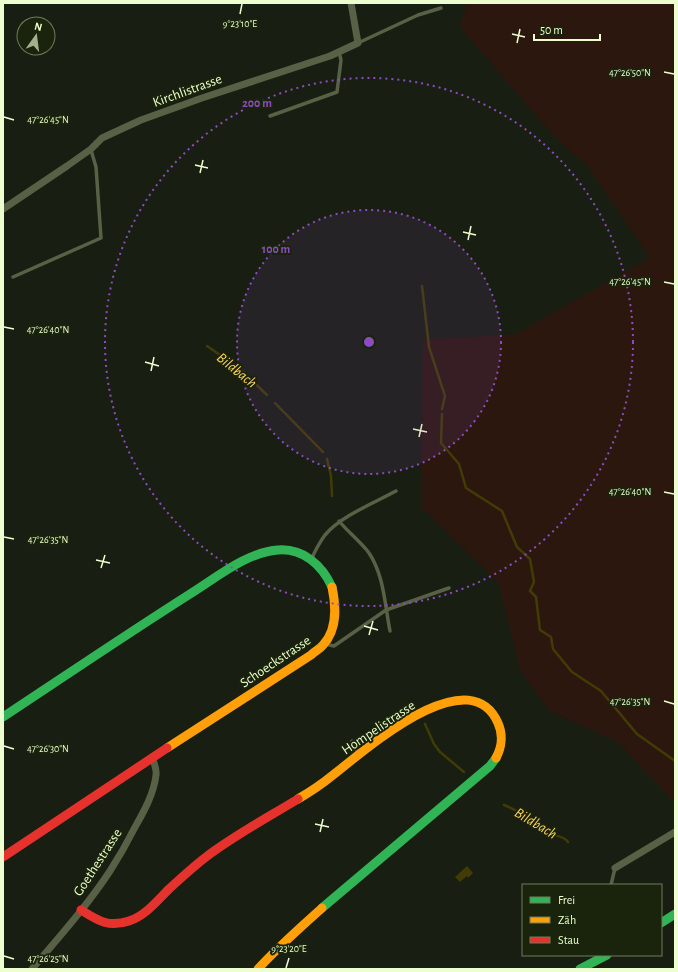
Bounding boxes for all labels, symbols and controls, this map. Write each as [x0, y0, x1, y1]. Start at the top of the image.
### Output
north arrow [16, 16, 56, 56]
scale bar [534, 16, 600, 42]
text: 9°23'10"E [223, 19, 257, 29]
text: N [33, 21, 43, 33]
text: 50 m [540, 24, 563, 36]
text: 47°26'50"N [609, 68, 651, 78]
street label: Kirchlistrasse [151, 72, 224, 110]
text: 200 m [242, 97, 272, 109]
text: 47°26'45"N [27, 115, 69, 125]
text: 100 m [262, 243, 290, 255]
text: 47°26'45"N [609, 277, 651, 287]
text: 47°26'40"N [27, 325, 69, 335]
centre of rings [362, 335, 376, 349]
water label: Bildbach [214, 350, 259, 391]
text: 47°26'40"N [609, 487, 651, 497]
text: 47°26'35"N [28, 535, 68, 545]
street label: Schoeckstrasse [238, 633, 313, 690]
text: 47°26'35"N [610, 697, 650, 707]
street label: Hompelistrasse [339, 698, 418, 757]
text: 47°26'30"N [27, 744, 69, 754]
water label: Bildbach [512, 805, 560, 842]
street label: Goethestrasse [71, 826, 125, 899]
legend [522, 884, 662, 956]
text: Frei [558, 894, 575, 906]
text: Zäh [558, 914, 576, 926]
text: Stau [558, 934, 579, 946]
text: 9°23'20"E [271, 944, 307, 954]
text: 47°26'25"N [27, 954, 69, 964]

